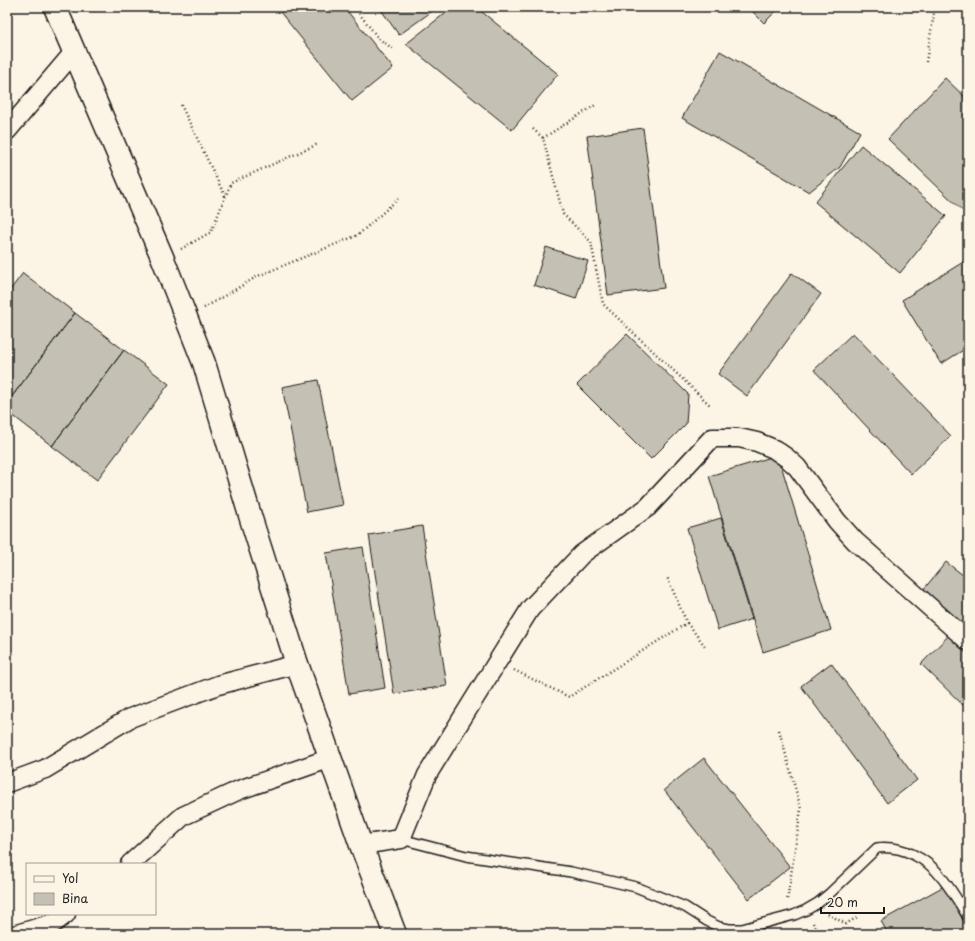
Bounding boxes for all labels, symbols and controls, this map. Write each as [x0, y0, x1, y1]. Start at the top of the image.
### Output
legend [26, 863, 156, 915]
text: Yol [62, 869, 78, 887]
text: Bina [62, 889, 88, 907]
scale bar [821, 889, 884, 915]
text: 20 m [827, 893, 858, 911]

